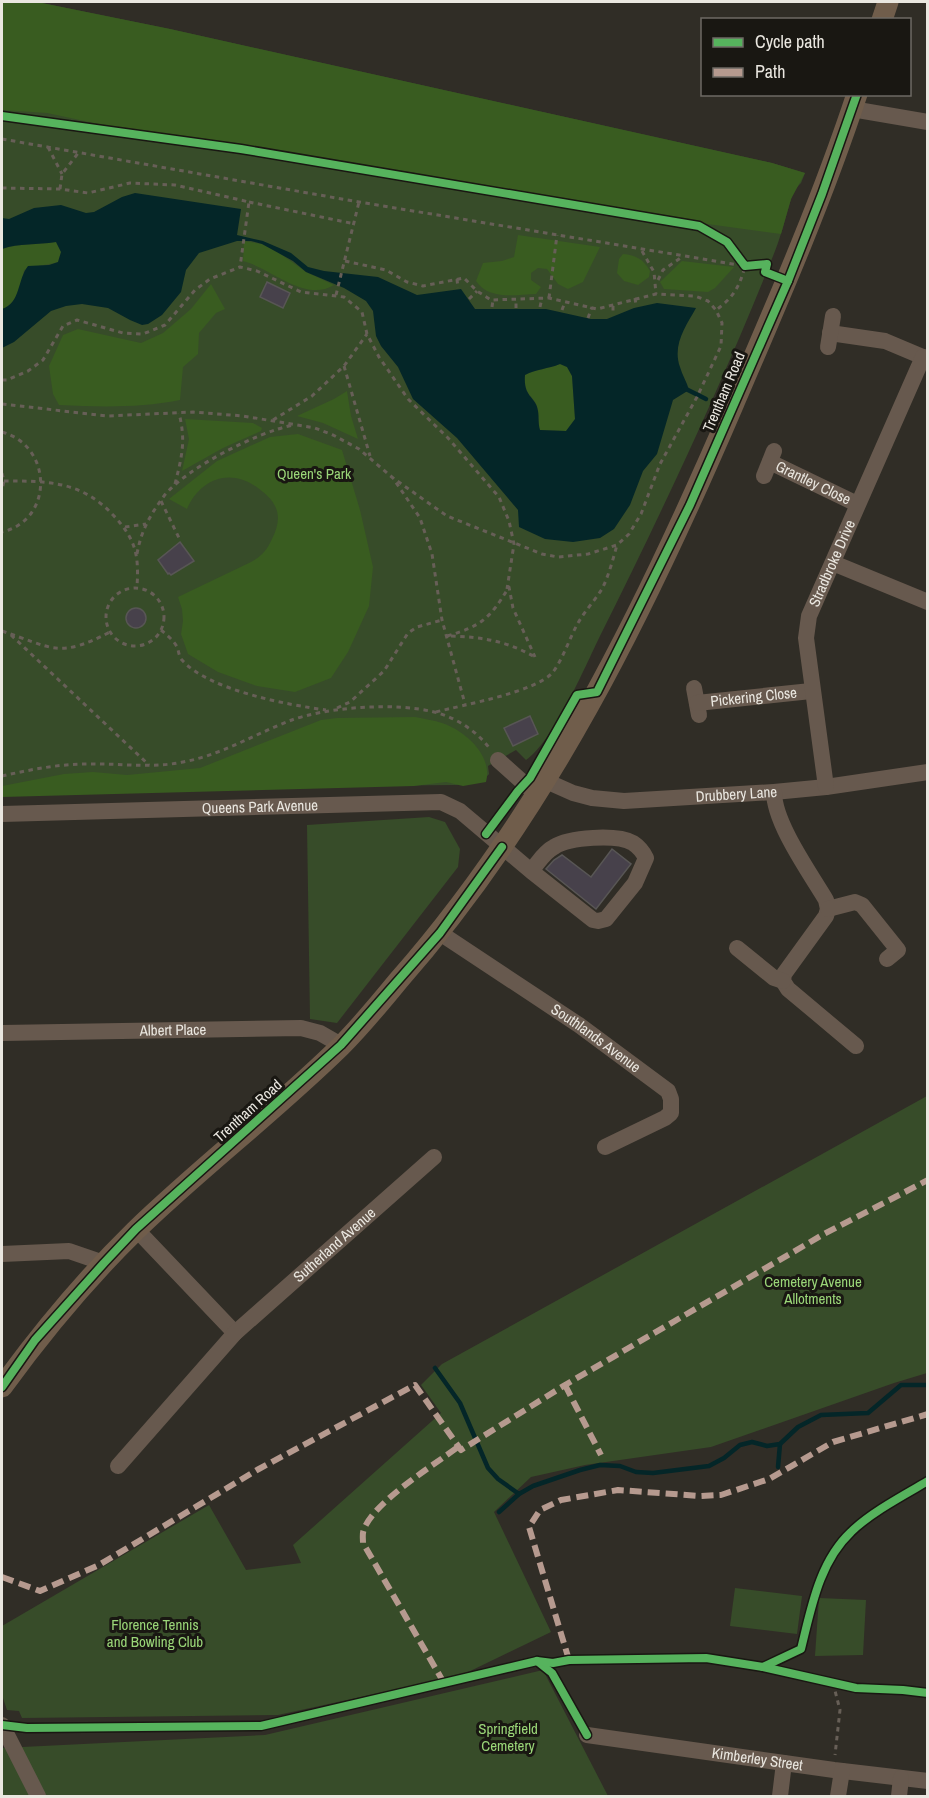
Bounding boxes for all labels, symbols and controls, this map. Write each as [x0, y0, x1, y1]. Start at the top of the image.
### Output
legend [701, 18, 911, 96]
text: Cycle path [755, 29, 825, 54]
text: Path [755, 59, 785, 84]
street label: Trentham Road [697, 349, 750, 435]
street label: Grantley Close [772, 455, 855, 510]
park label: Queen's Park [277, 463, 352, 484]
street label: Stradbroke Drive [803, 516, 860, 610]
street label: Pickering Close [709, 682, 798, 712]
street label: Drubbery Lane [695, 781, 778, 807]
street label: Queens Park Avenue [202, 794, 318, 819]
street label: Southlands Avenue [547, 998, 645, 1077]
street label: Albert Place [139, 1019, 206, 1041]
street label: Trentham Road [209, 1074, 286, 1147]
street label: Sutherland Avenue [288, 1202, 380, 1287]
park label: Cemetery Avenue Allotments [764, 1271, 862, 1309]
park label: Florence Tennis and Bowling Club [107, 1614, 203, 1652]
park label: Springfield Cemetery [478, 1718, 538, 1756]
street label: Kimberley Street [710, 1742, 805, 1776]

